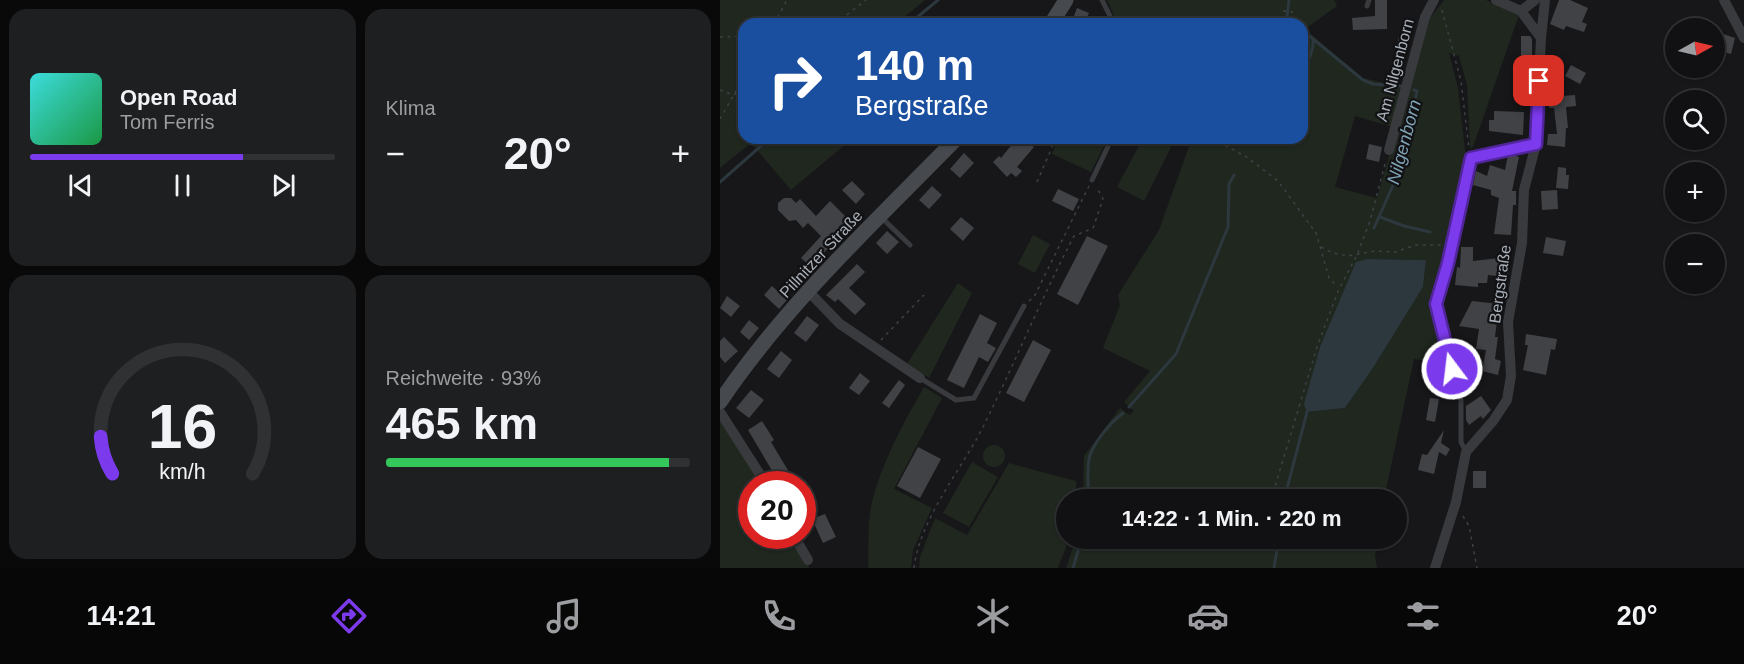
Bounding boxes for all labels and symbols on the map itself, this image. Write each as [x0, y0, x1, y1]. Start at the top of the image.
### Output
street label: Am Nilgenborn [1373, 17, 1417, 123]
north arrow [1665, 18, 1725, 78]
pin [1513, 55, 1564, 106]
water label: Nilgenborn [1383, 97, 1425, 187]
street label: Pillnitzer Straße [776, 207, 866, 301]
street label: Bergstraße [1486, 244, 1514, 324]
position arrow [1420, 337, 1484, 401]
speed limit sign: 20 [738, 471, 816, 549]

